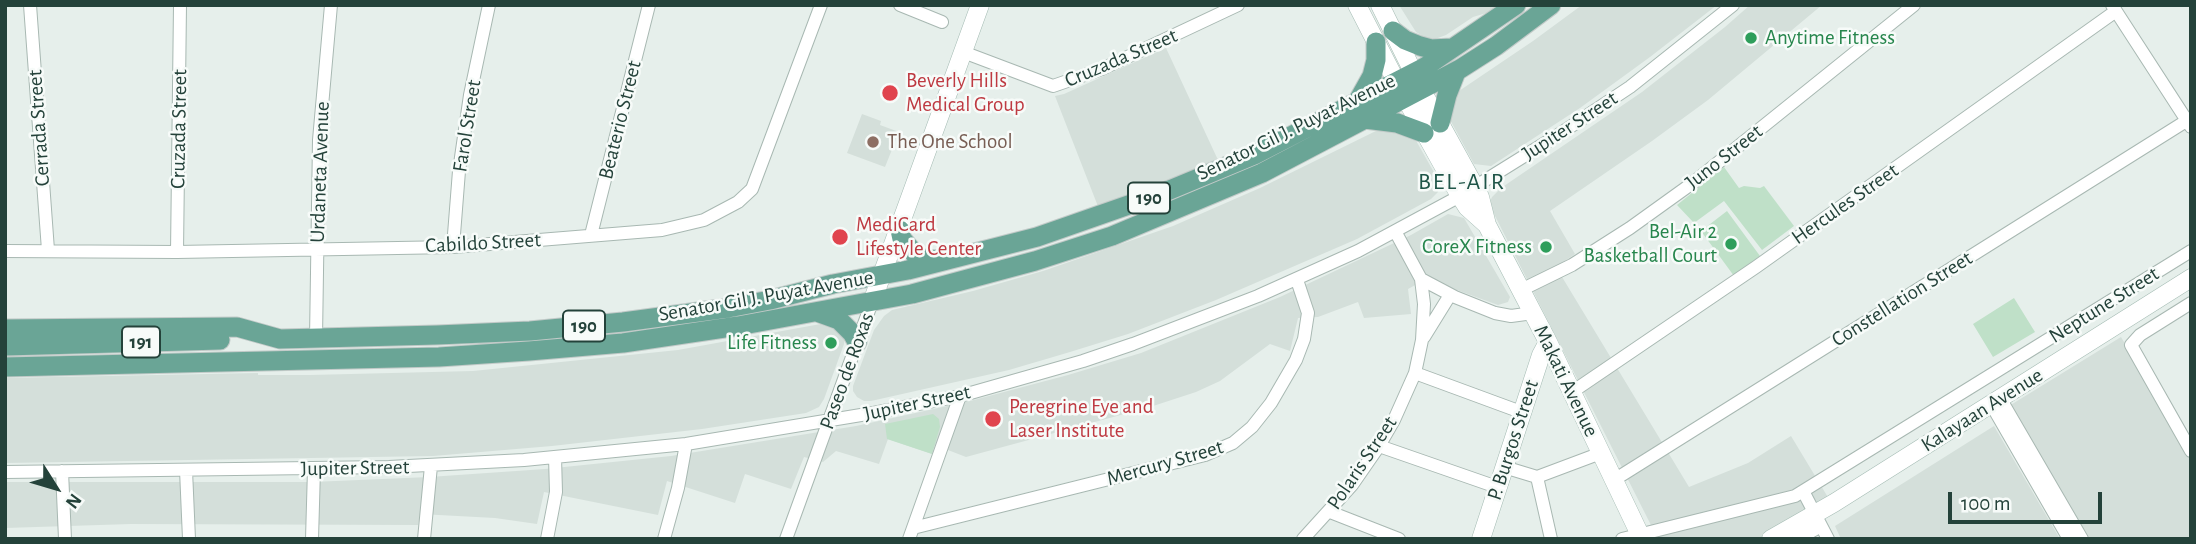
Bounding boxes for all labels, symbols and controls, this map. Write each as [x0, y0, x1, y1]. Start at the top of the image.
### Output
street label: Cruzada Street [1061, 23, 1181, 93]
place label: Anytime Fitness [1765, 25, 1895, 51]
marker: Anytime Fitness [1743, 30, 1759, 46]
street label: Beaterio Street [593, 58, 647, 182]
place label: Beverly Hills Medical Group [906, 68, 1025, 118]
street label: Senator Gil J. Puyat Avenue [1193, 68, 1399, 186]
street label: Cerrada Street [22, 69, 56, 187]
street label: Cruzada Street [165, 69, 193, 189]
street label: Farol Street [447, 78, 487, 174]
marker: Beverly Hills Medical Group [880, 83, 900, 103]
street label: Jupiter Street [1518, 86, 1622, 166]
street label: Urdaneta Avenue [305, 101, 335, 243]
street label: Juno Street [1680, 119, 1768, 195]
place label: The One School [887, 129, 1013, 155]
marker: The One School [865, 134, 881, 150]
street label: Hercules Street [1787, 158, 1903, 250]
district label: BEL-AIR [1419, 168, 1505, 196]
road number: 190 [1128, 182, 1170, 214]
place label: MediCard Lifestyle Center [856, 212, 981, 262]
place label: Bel-Air 2 Basketball Court [1584, 219, 1717, 269]
street label: Cabildo Street [425, 227, 541, 259]
marker: MediCard Lifestyle Center [830, 227, 850, 247]
place label: CoreX Fitness [1422, 234, 1532, 260]
marker: Bel-Air 2 Basketball Court [1723, 236, 1739, 252]
marker: CoreX Fitness [1538, 239, 1554, 255]
street label: Constellation Street [1827, 246, 1977, 352]
street label: Neptune Street [2044, 261, 2164, 349]
street label: Senator Gil J. Puyat Avenue [657, 265, 875, 327]
street label: Paseo de Roxas [814, 309, 880, 433]
road number: 190 [563, 310, 605, 342]
street label: Makati Avenue [1528, 321, 1604, 441]
road number: 191 [122, 326, 160, 358]
place label: Life Fitness [727, 330, 817, 356]
marker: Life Fitness [823, 335, 839, 351]
street label: Kalayaan Avenue [1916, 363, 2048, 457]
street label: P. Burgos Street [1482, 377, 1544, 503]
street label: Jupiter Street [861, 379, 973, 427]
place label: Peregrine Eye and Laser Institute [1009, 394, 1154, 444]
marker: Peregrine Eye and Laser Institute [983, 409, 1003, 429]
street label: Polaris Street [1321, 411, 1403, 515]
street label: Mercury Street [1104, 434, 1226, 492]
north arrow [21, 453, 91, 523]
street label: Jupiter Street [301, 454, 409, 482]
scale bar [1951, 477, 2105, 522]
text: N [62, 490, 85, 512]
text: 100 m [1961, 493, 2011, 514]

